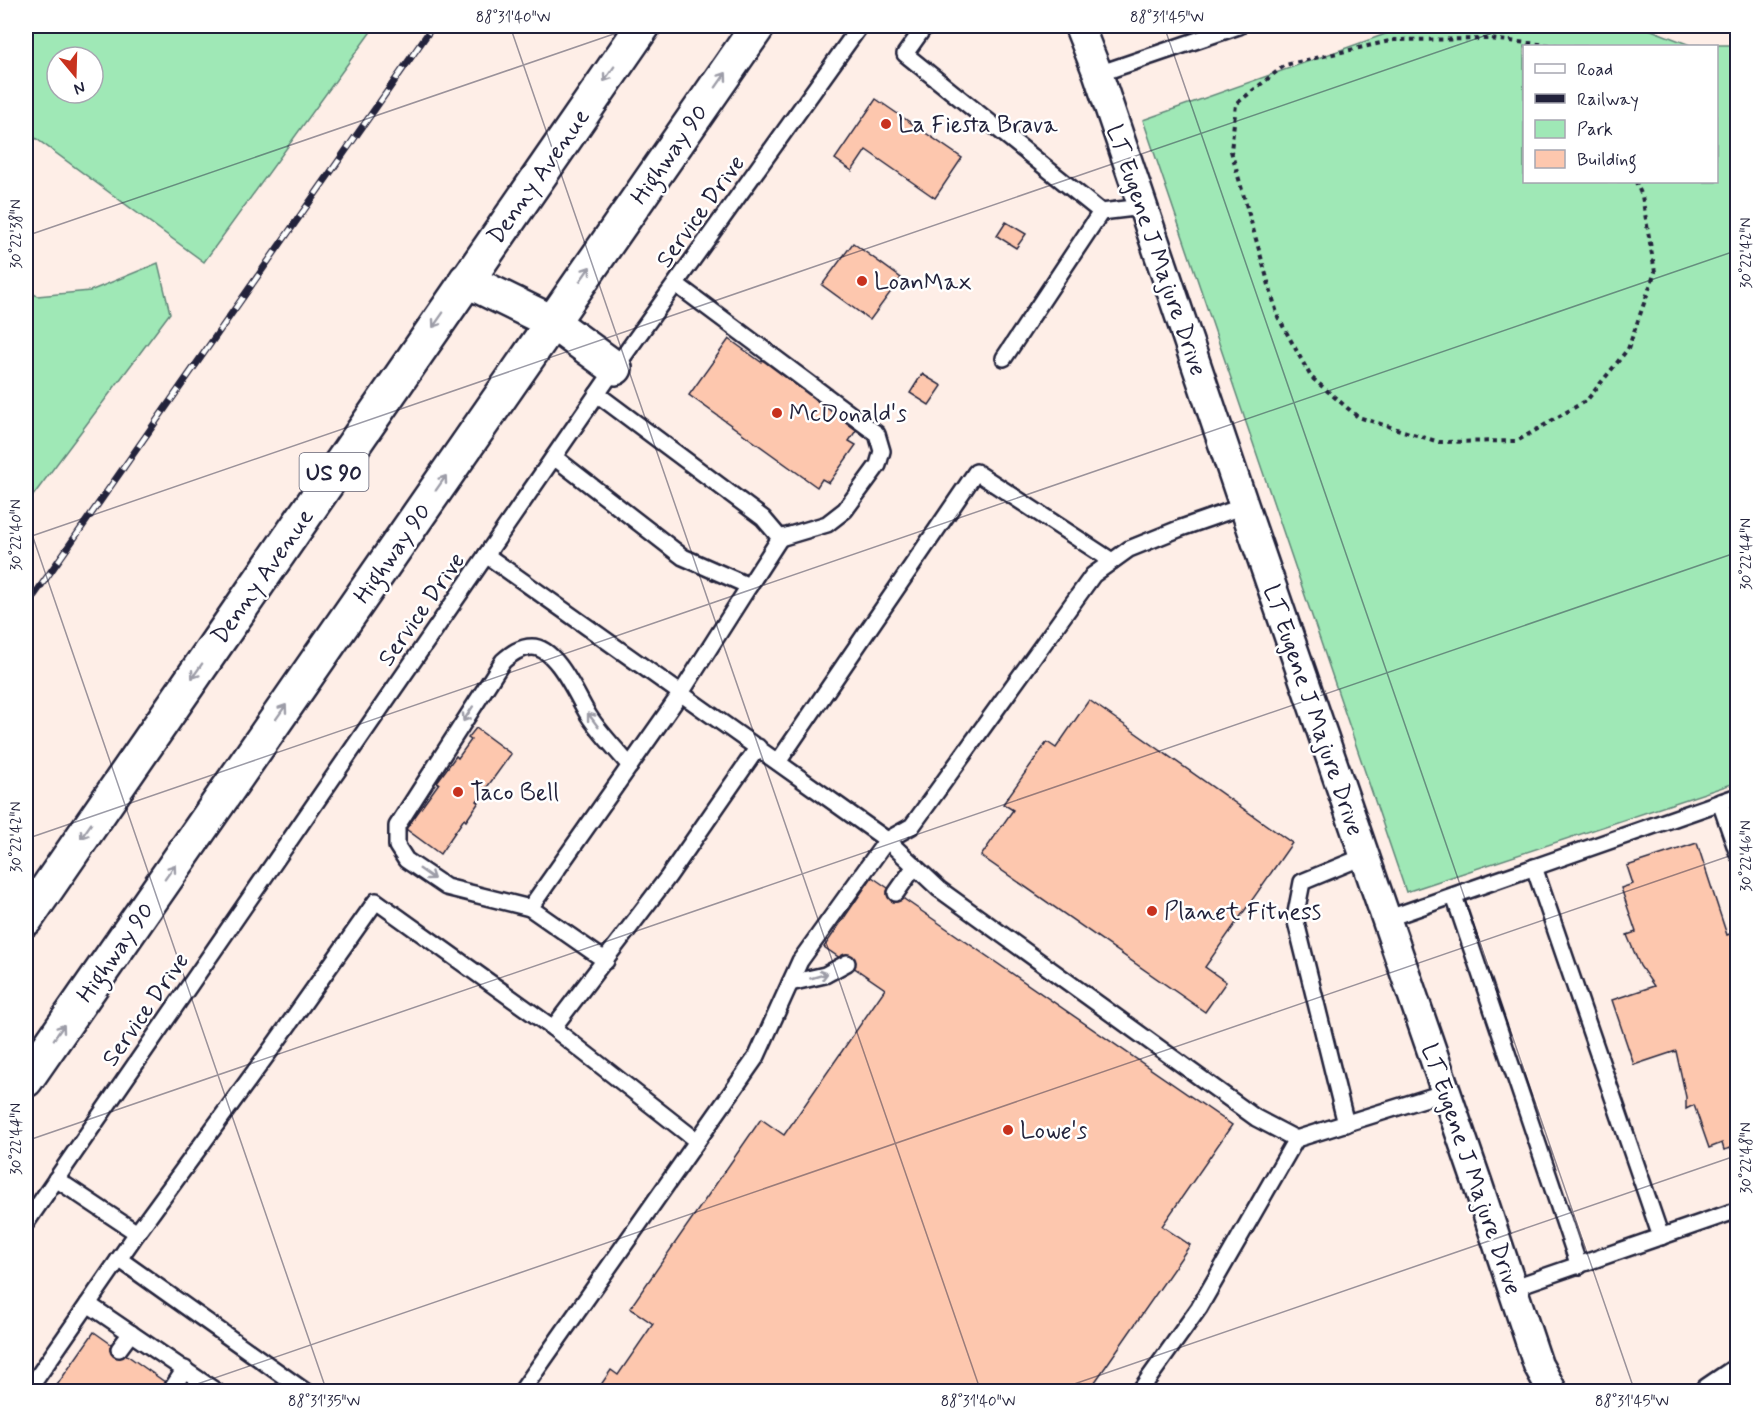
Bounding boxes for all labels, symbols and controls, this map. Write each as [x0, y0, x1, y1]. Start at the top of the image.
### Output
text: 88°31'40"W [476, 8, 550, 28]
text: 88°31'45"W [1130, 8, 1204, 28]
north arrow [45, 45, 105, 105]
legend [1523, 45, 1718, 183]
text: Road [1577, 58, 1613, 82]
one-way arrow [603, 65, 615, 81]
one-way arrow [715, 72, 727, 88]
text: N [71, 76, 88, 99]
text: Railway [1577, 88, 1639, 112]
street label: Highway 90 [624, 99, 719, 213]
street label: Denny Avenue [481, 103, 598, 251]
place label: La Fiesta Brava [898, 110, 1058, 141]
marker: La Fiesta Brava [879, 117, 893, 131]
text: Park [1577, 118, 1613, 142]
street label: LT Eugene J Majure Drive [1098, 121, 1213, 380]
text: Building [1577, 148, 1637, 174]
street label: Service Drive [650, 149, 753, 275]
text: 30°22'38"N [7, 199, 27, 269]
text: 30°22'42"N [1737, 218, 1757, 288]
one-way arrow [579, 267, 591, 283]
place label: LoanMax [874, 267, 972, 298]
marker: LoanMax [855, 274, 869, 288]
one-way arrow [432, 311, 444, 328]
place label: McDonald's [789, 399, 907, 430]
marker: McDonald's [770, 406, 784, 420]
road number: US 90 [300, 453, 368, 491]
one-way arrow [435, 475, 447, 491]
street label: Highway 90 [347, 498, 442, 612]
text: 30°22'40"N [7, 499, 27, 571]
street label: Denny Avenue [205, 503, 322, 651]
text: 30°22'44"N [1737, 518, 1757, 590]
street label: Service Drive [372, 547, 473, 673]
street label: LT Eugene J Majure Drive [1255, 581, 1370, 840]
one-way arrow [191, 662, 203, 678]
one-way arrow [275, 704, 287, 720]
one-way arrow [462, 706, 475, 723]
one-way arrow [587, 713, 599, 729]
place label: Taco Bell [470, 778, 559, 809]
marker: Taco Bell [451, 785, 465, 799]
text: 30°22'42"N [7, 802, 27, 872]
text: 30°22'46"N [1737, 820, 1757, 892]
one-way arrow [80, 823, 92, 839]
one-way arrow [164, 864, 176, 880]
one-way arrow [418, 869, 435, 881]
street label: Highway 90 [70, 897, 165, 1011]
place label: Planet Fitness [1164, 897, 1321, 928]
marker: Planet Fitness [1145, 904, 1159, 918]
street label: Service Drive [96, 947, 197, 1073]
one-way arrow [809, 969, 828, 981]
one-way arrow [53, 1024, 65, 1041]
street label: LT Eugene J Majure Drive [1413, 1040, 1528, 1299]
text: 30°22'44"N [7, 1103, 27, 1175]
place label: Lowe's [1020, 1116, 1088, 1147]
text: 30°22'48"N [1737, 1122, 1757, 1194]
marker: Lowe's [1001, 1123, 1015, 1137]
text: 88°31'35"W [288, 1392, 360, 1412]
text: 88°31'40"W [941, 1392, 1015, 1412]
text: 88°31'45"W [1595, 1392, 1669, 1412]

